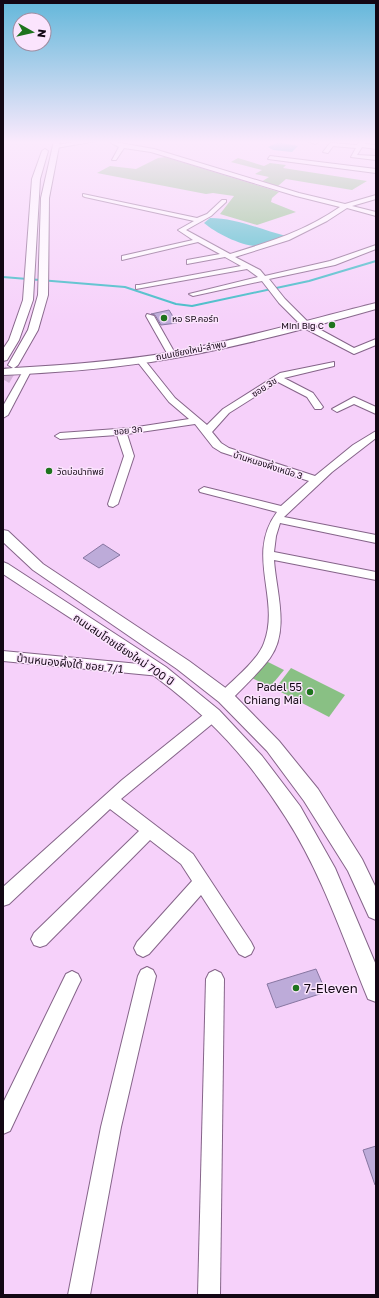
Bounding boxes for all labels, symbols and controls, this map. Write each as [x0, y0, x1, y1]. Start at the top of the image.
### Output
north arrow [12, 12, 52, 52]
text: N [35, 28, 49, 39]
marker: หอ SP.คอร์ท [159, 313, 169, 323]
place label: หอ SP.คอร์ท [172, 313, 218, 324]
place label: Mini Big C [281, 320, 324, 331]
marker: Mini Big C [327, 320, 337, 330]
street label: ถนนเชียงใหม่-ลำพูน [155, 338, 227, 363]
street label: ซอย 3ข [249, 375, 279, 399]
street label: ซอย 3ก [113, 423, 143, 437]
street label: บ้านหนองผึ้งเหนือ 3 [232, 448, 304, 481]
marker: วัดบ่อนำทิพย์ [44, 466, 54, 476]
place label: วัดบ่อนำทิพย์ [57, 466, 104, 477]
street label: ถนนสมโภชเชียงใหม่ 700 ปี [71, 610, 177, 688]
street label: บ้านหนองผึ้งใต้ ซอย 7/1 [16, 650, 124, 675]
place label: Padel 55 Chiang Mai [244, 680, 302, 706]
marker: Padel 55 Chiang Mai [305, 687, 315, 697]
place label: 7-Eleven [304, 980, 358, 996]
marker: 7-Eleven [291, 983, 301, 993]

